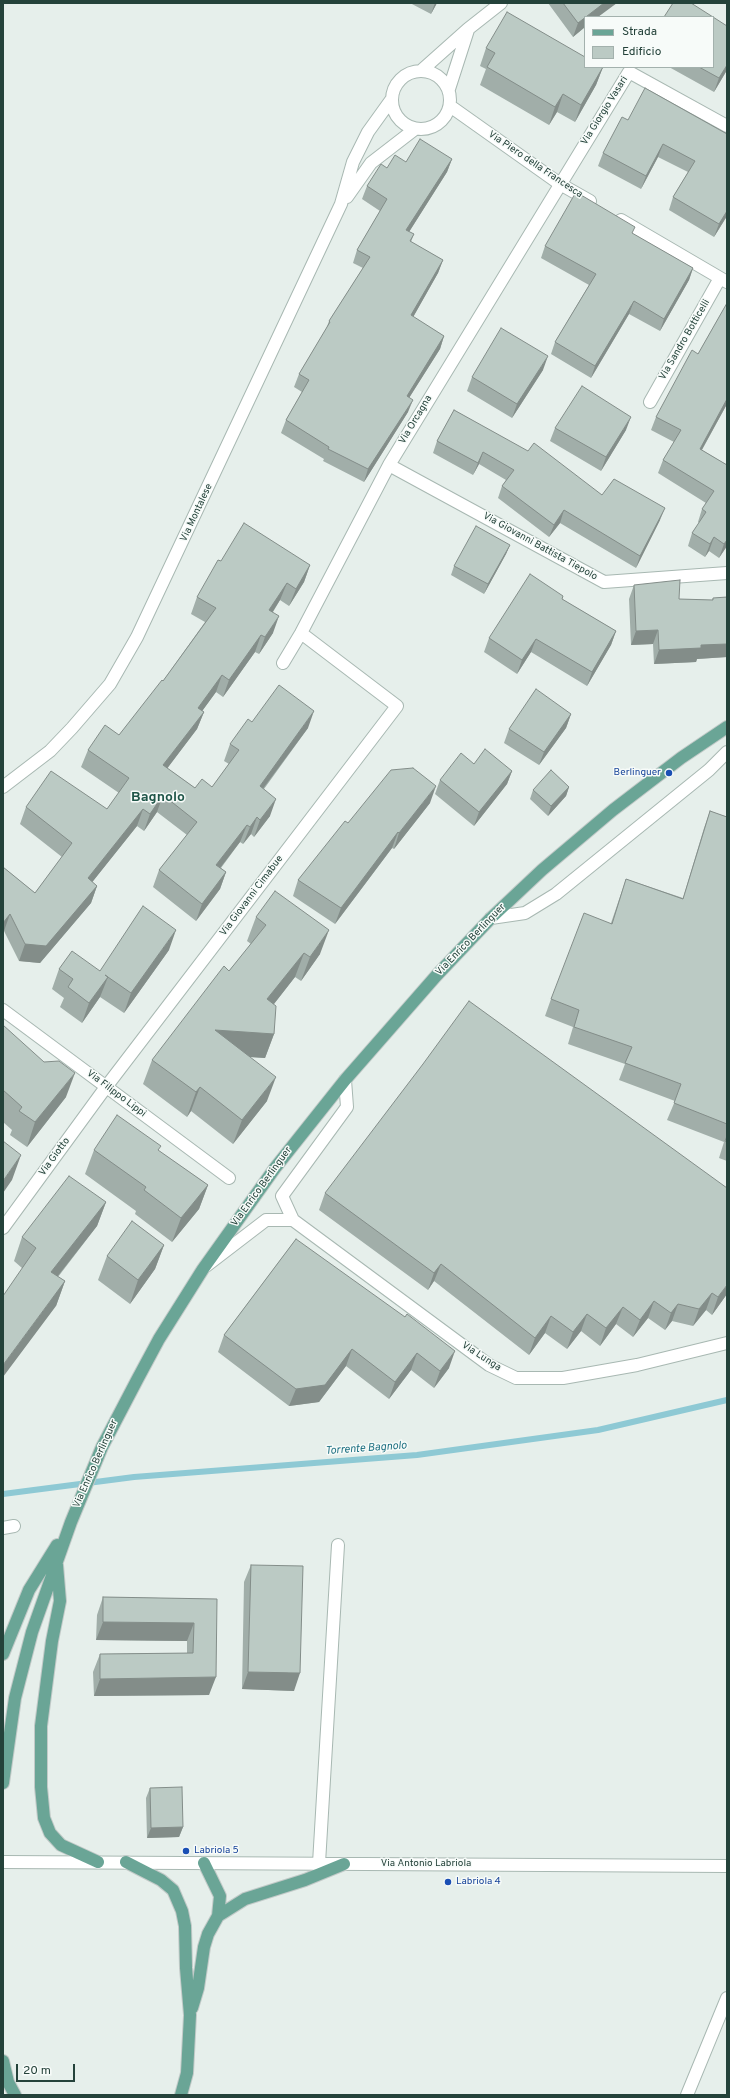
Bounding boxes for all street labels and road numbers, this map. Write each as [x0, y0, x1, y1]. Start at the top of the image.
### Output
street label: Via Giorgio Vasari [579, 74, 631, 148]
street label: Via Piero della Francesca [486, 129, 584, 201]
street label: Via Sandro Botticelli [657, 298, 713, 382]
street label: Via Orcagna [397, 394, 435, 446]
street label: Via Montalese [178, 482, 216, 544]
street label: Via Giovanni Battista Tiepolo [481, 510, 599, 584]
street label: Via Giovanni Cimabue [218, 853, 286, 939]
street label: Via Enrico Berlinguer [434, 902, 508, 978]
street label: Via Filippo Lippi [84, 1068, 148, 1120]
street label: Via Giotto [37, 1135, 73, 1179]
street label: Via Enrico Berlinguer [229, 1145, 295, 1229]
street label: Via Lunga [459, 1340, 503, 1374]
street label: Via Enrico Berlinguer [71, 1418, 121, 1510]
street label: Via Antonio Labriola [381, 1858, 471, 1870]

